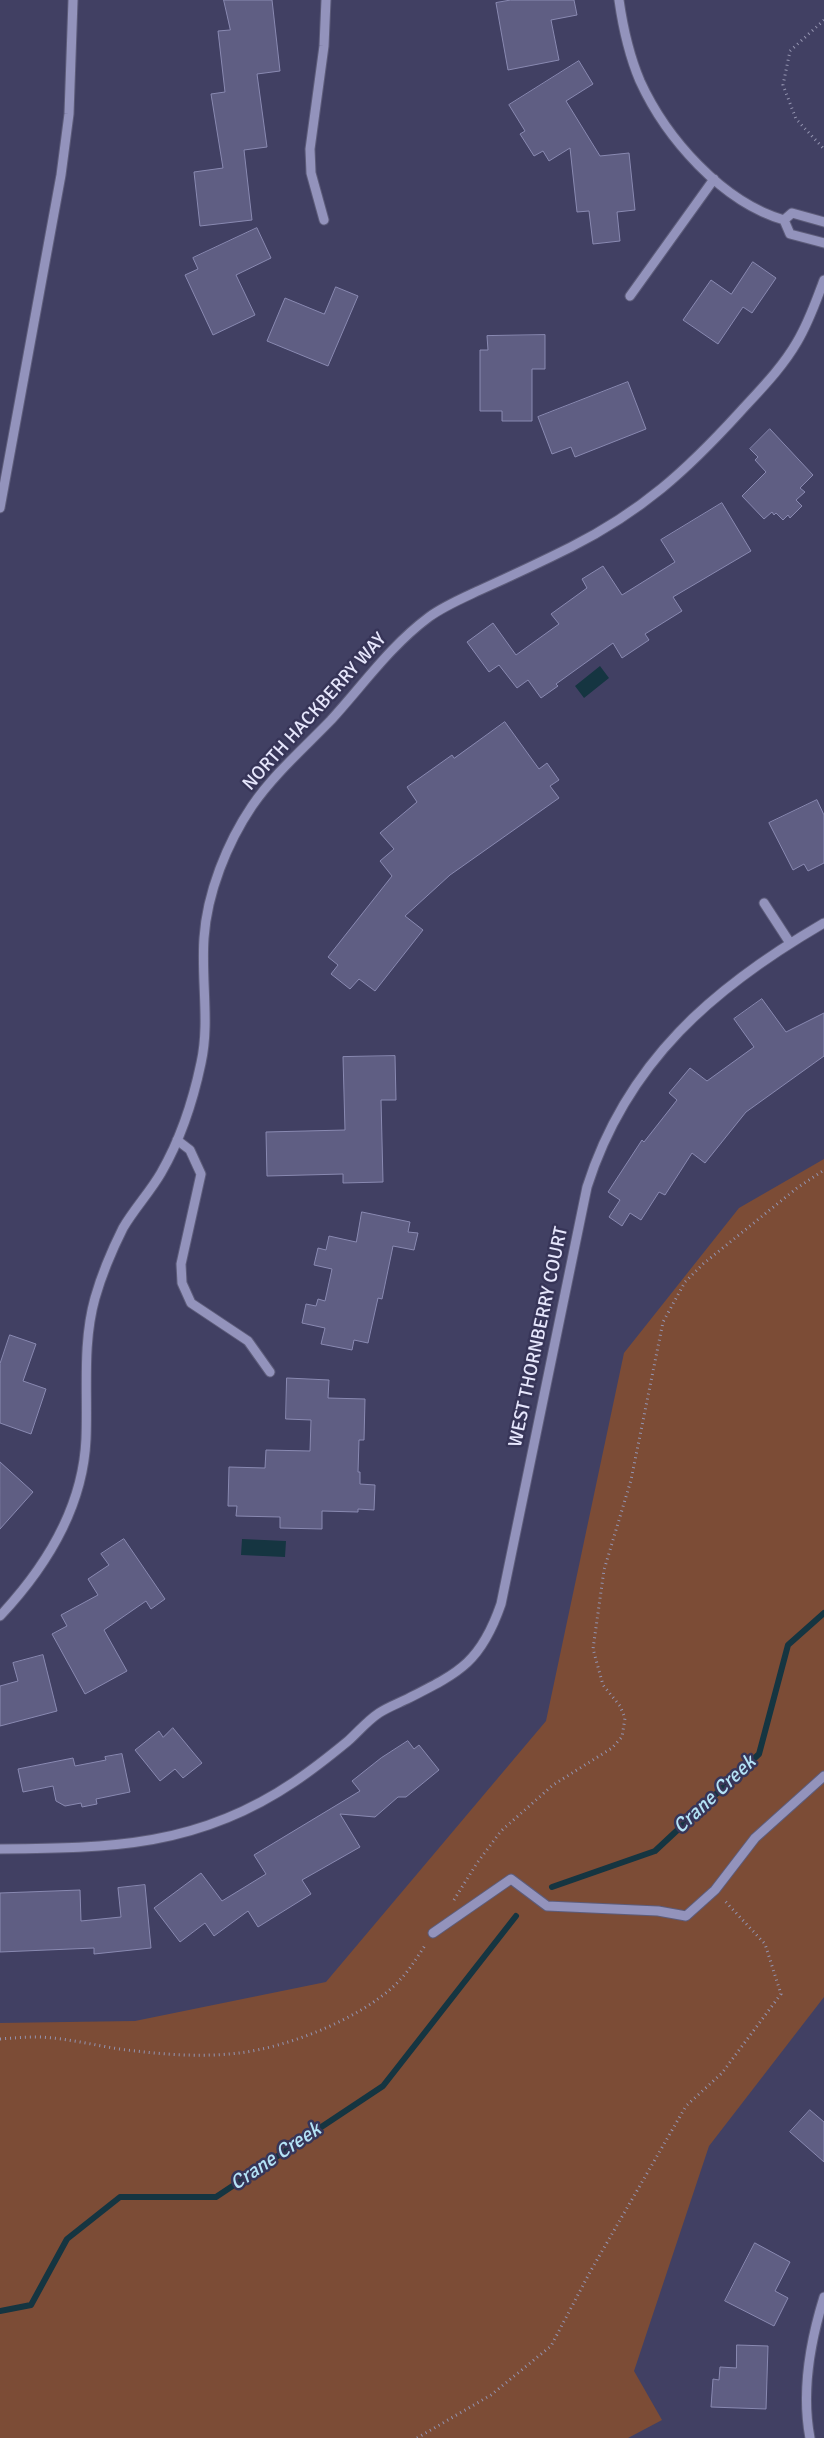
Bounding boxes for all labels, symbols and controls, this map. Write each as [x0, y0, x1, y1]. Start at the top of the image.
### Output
street label: NORTH HACKBERRY WAY [238, 629, 392, 795]
street label: WEST THORNBERRY COURT [504, 1225, 574, 1449]
water label: Crane Creek [669, 1751, 761, 1839]
water label: Crane Creek [226, 2118, 326, 2196]

